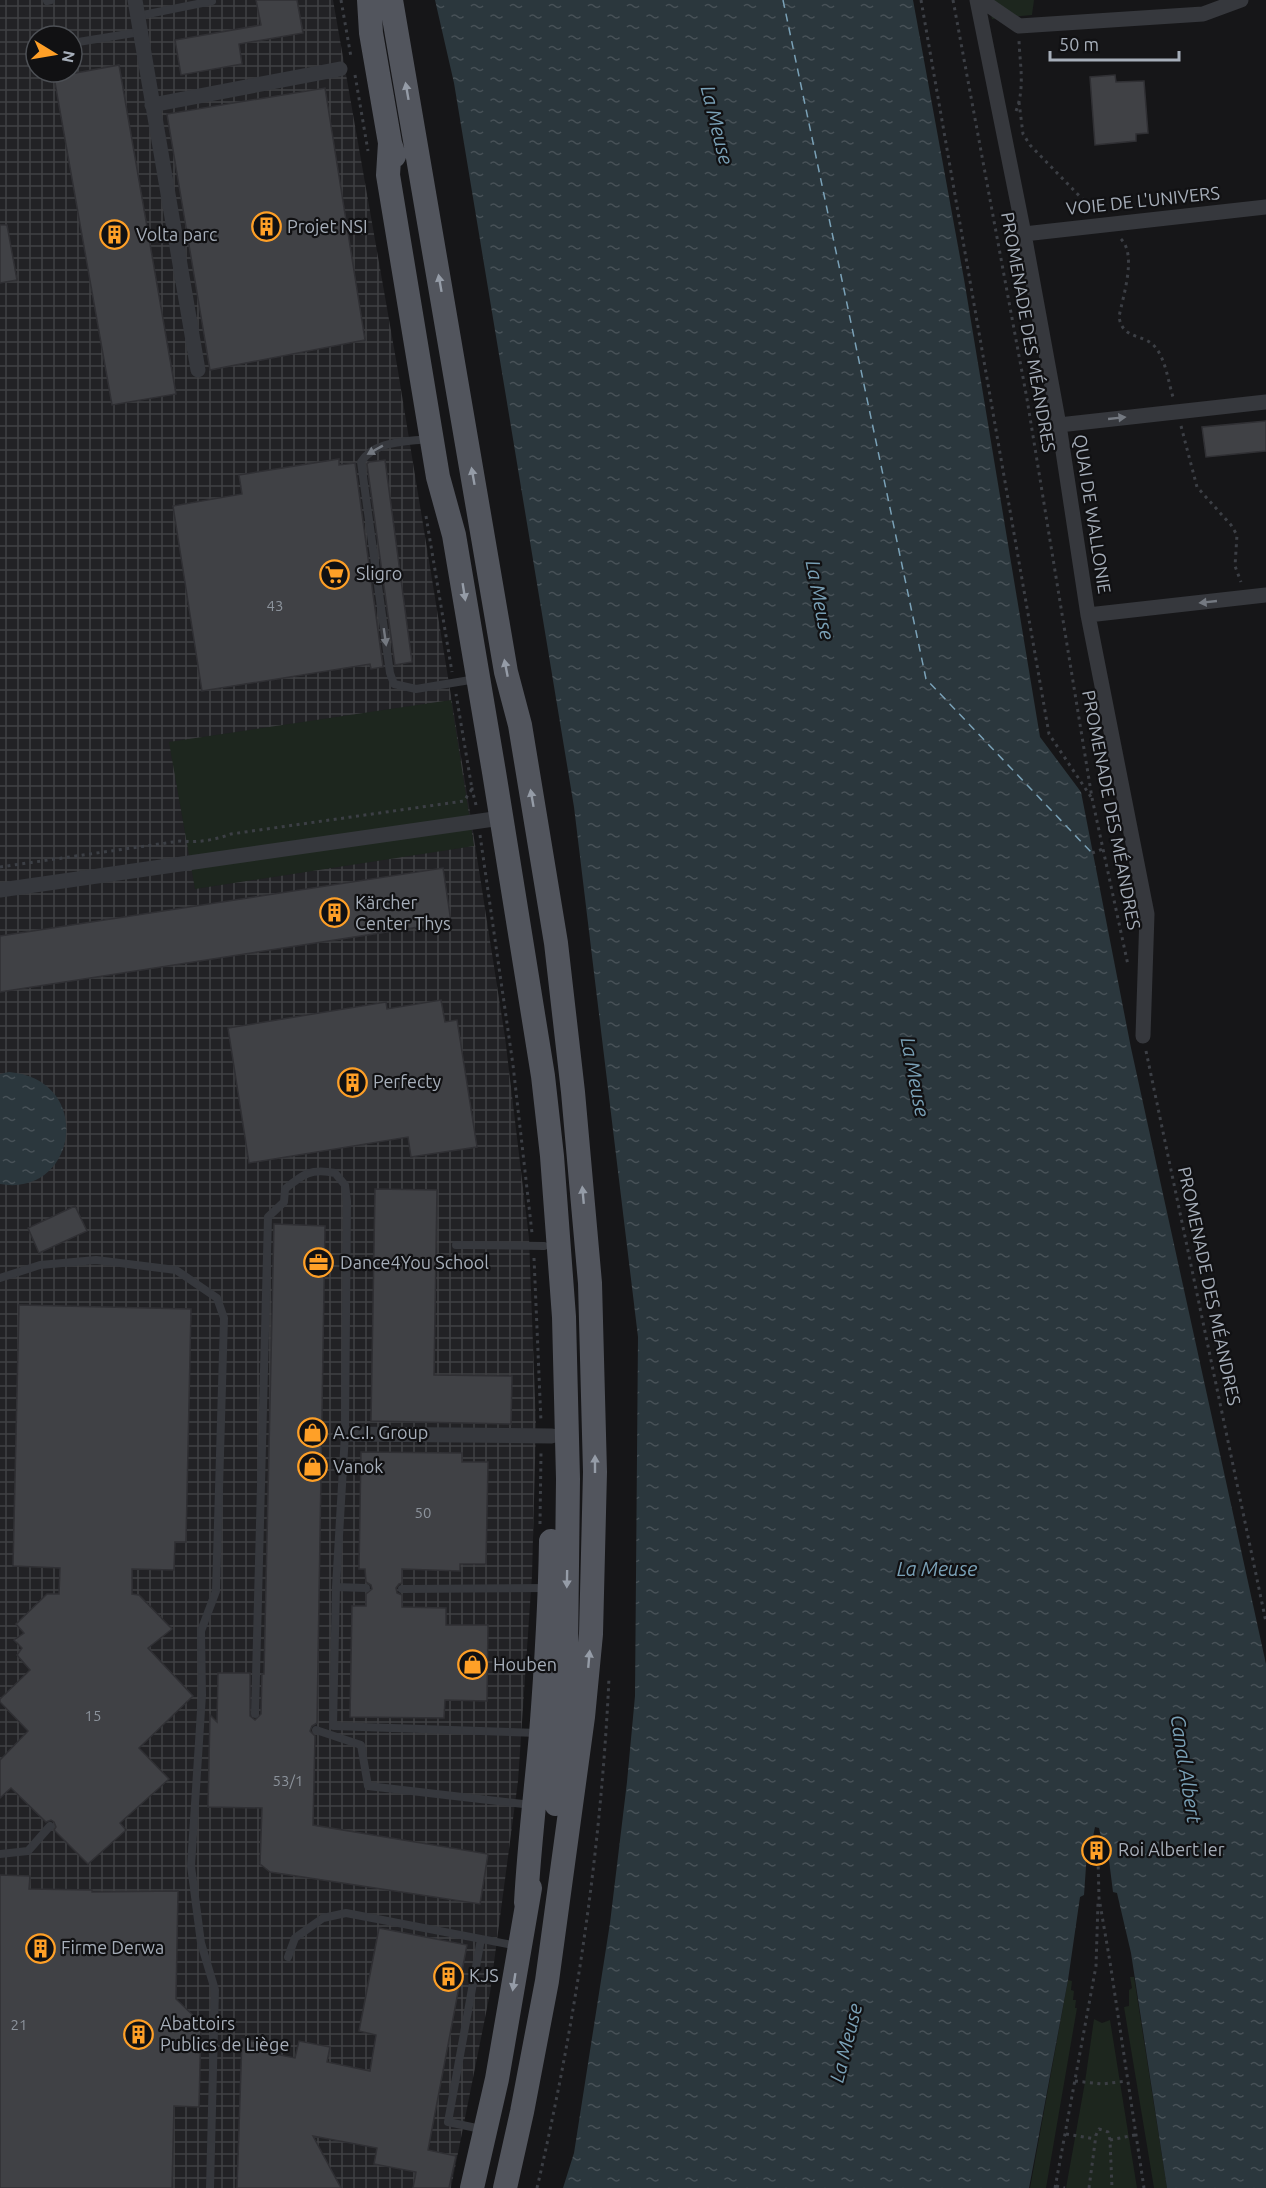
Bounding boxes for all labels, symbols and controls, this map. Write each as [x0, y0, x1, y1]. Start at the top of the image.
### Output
north arrow [24, 24, 84, 84]
scale bar [1050, 24, 1179, 62]
text: 50 m [1059, 34, 1099, 54]
text: N [59, 49, 79, 64]
one-way arrow [403, 82, 412, 101]
water label: La Meuse [697, 83, 738, 167]
street label: VOIE DE L'UNIVERS [1065, 182, 1221, 218]
street label: PROMENADE DES MÉANDRES [998, 210, 1061, 453]
building icon: Projet NSI [250, 211, 282, 243]
place label: Projet NSI [287, 216, 368, 236]
building icon: Volta parc [99, 219, 131, 251]
place label: Volta parc [136, 224, 217, 244]
one-way arrow [436, 274, 445, 293]
one-way arrow [1107, 414, 1126, 423]
street label: QUAI DE WALLONIE [1070, 433, 1115, 595]
one-way arrow [366, 445, 383, 455]
one-way arrow [468, 466, 477, 485]
supermarket icon: Sligro [319, 558, 351, 590]
water label: La Meuse [801, 558, 839, 642]
place label: Sligro [356, 563, 402, 583]
one-way arrow [460, 583, 469, 602]
house number: 43 [267, 597, 283, 614]
one-way arrow [1198, 597, 1217, 606]
one-way arrow [381, 627, 390, 646]
one-way arrow [501, 658, 510, 677]
street label: PROMENADE DES MÉANDRES [1079, 688, 1146, 931]
one-way arrow [527, 788, 536, 807]
place label: Kärcher Center Thys [355, 892, 451, 933]
building icon: Kärcher Center Thys [318, 897, 350, 929]
water label: La Meuse [896, 1035, 934, 1119]
building icon: Perfecty [336, 1066, 368, 1098]
place label: Perfecty [373, 1071, 441, 1091]
street label: PROMENADE DES MÉANDRES [1175, 1164, 1246, 1407]
one-way arrow [578, 1186, 588, 1205]
office icon: Dance4You School [303, 1247, 335, 1279]
place label: Dance4You School [340, 1252, 489, 1272]
shop icon: A.C.I. Group [296, 1417, 328, 1449]
place label: A.C.I. Group [333, 1422, 428, 1442]
shop icon: Vanok [296, 1451, 328, 1483]
one-way arrow [590, 1455, 600, 1474]
place label: Vanok [333, 1456, 383, 1476]
house number: 50 [415, 1504, 431, 1521]
water label: La Meuse [897, 1557, 977, 1580]
one-way arrow [562, 1570, 572, 1589]
shop icon: Houben [456, 1649, 488, 1681]
one-way arrow [584, 1650, 593, 1669]
place label: Houben [493, 1654, 557, 1674]
house number: 15 [85, 1707, 101, 1724]
water label: Canal Albert [1167, 1713, 1206, 1825]
house number: 53/1 [273, 1772, 303, 1789]
building icon: Roi Albert Ier [1081, 1834, 1113, 1866]
place label: Roi Albert Ier [1118, 1839, 1225, 1859]
building icon: Firme Derwa [24, 1932, 56, 1964]
place label: Firme Derwa [61, 1937, 164, 1957]
building icon: KJS [432, 1960, 464, 1992]
place label: KJS [469, 1965, 499, 1985]
one-way arrow [509, 1973, 518, 1992]
water label: La Meuse [825, 2001, 866, 2085]
place label: Abattoirs Publics de Liège [160, 2013, 289, 2054]
house number: 21 [11, 2016, 27, 2033]
building icon: Abattoirs Publics de Liège [123, 2018, 155, 2050]

